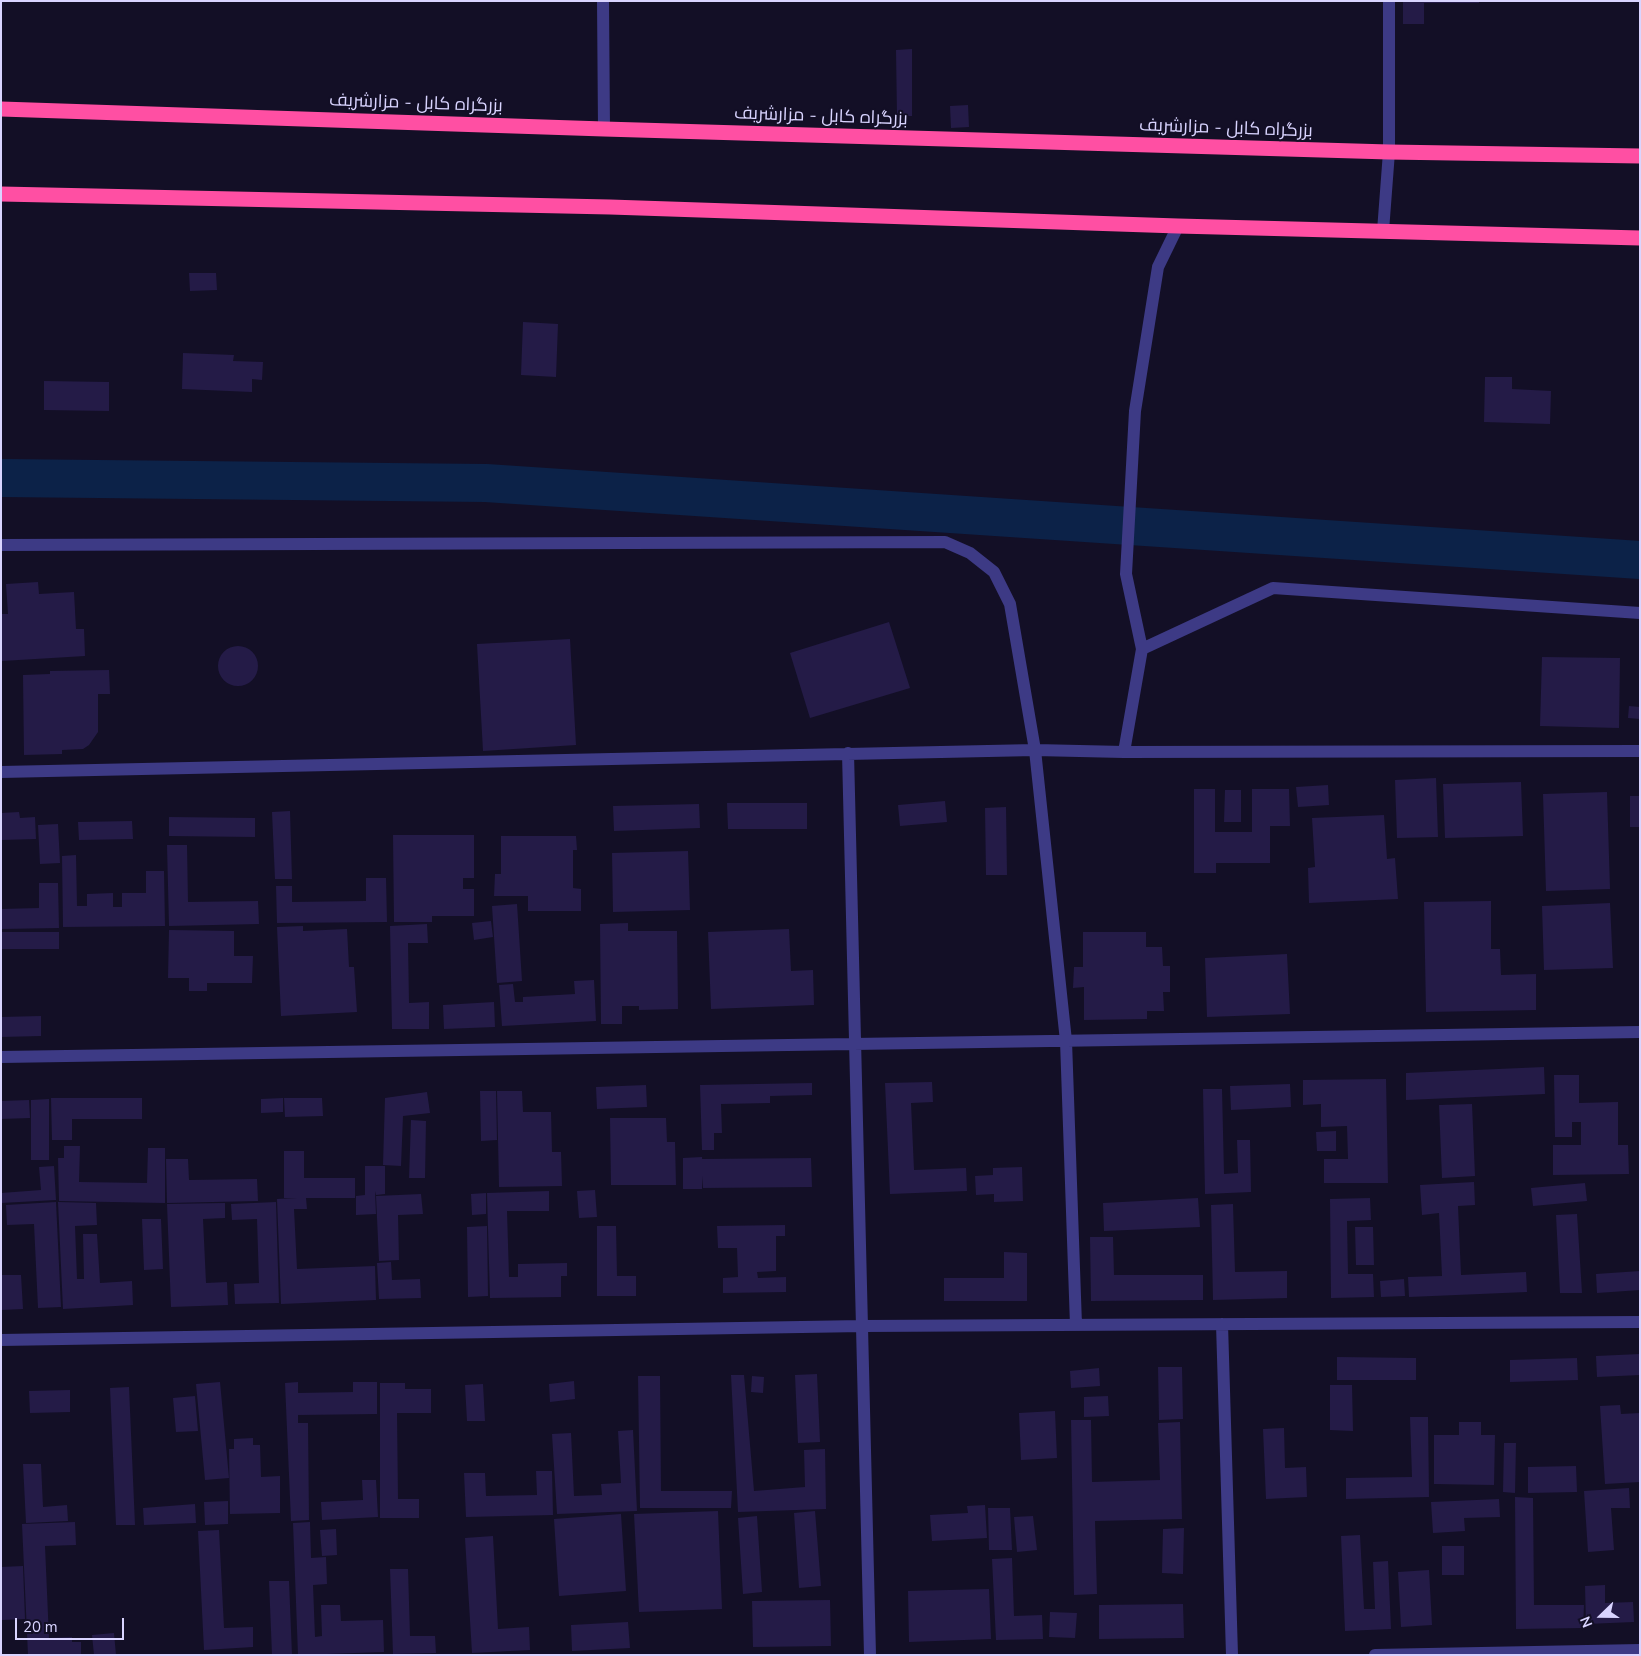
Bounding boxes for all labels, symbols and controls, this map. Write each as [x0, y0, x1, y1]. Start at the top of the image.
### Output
street label: بزرگراه کابل - مزارشریف [329, 90, 503, 118]
street label: بزرگراه کابل - مزارشریف [734, 103, 908, 131]
street label: بزرگراه کابل - مزارشریف [1139, 115, 1313, 143]
north arrow [1576, 1591, 1626, 1641]
scale bar [18, 1608, 126, 1640]
text: N [1576, 1613, 1597, 1630]
text: 20 m [23, 1617, 58, 1637]

